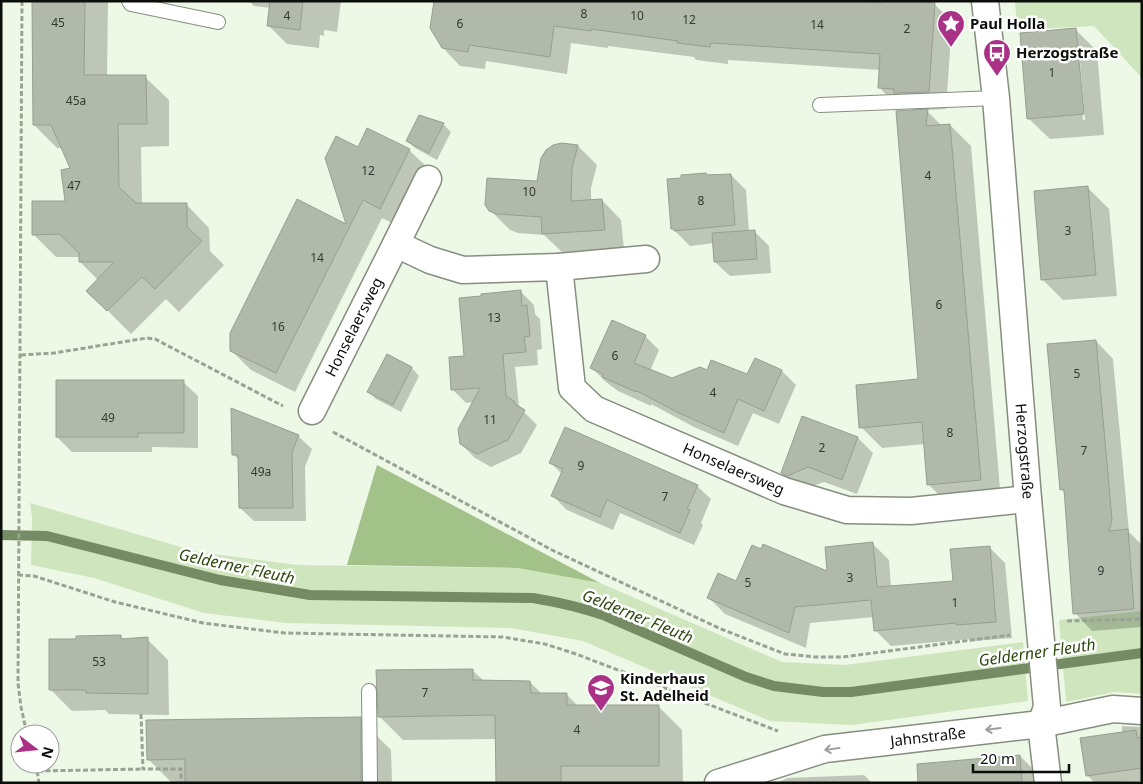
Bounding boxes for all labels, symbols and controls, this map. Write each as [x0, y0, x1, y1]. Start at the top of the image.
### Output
house number: 8 [581, 5, 588, 22]
house number: 4 [284, 7, 291, 24]
house number: 10 [630, 7, 644, 24]
place icon: Paul Holla [936, 9, 966, 48]
house number: 12 [682, 11, 696, 28]
place label: Paul Holla [970, 13, 1045, 33]
house number: 45 [51, 14, 65, 31]
house number: 6 [457, 15, 464, 32]
house number: 14 [810, 16, 824, 33]
house number: 2 [904, 20, 911, 37]
bus stop icon: Herzogstraße [982, 38, 1012, 77]
place label: Herzogstraße [1016, 42, 1118, 62]
house number: 1 [1049, 64, 1055, 81]
house number: 45a [66, 92, 86, 109]
house number: 12 [361, 162, 375, 179]
house number: 4 [925, 167, 932, 184]
house number: 47 [67, 177, 81, 194]
house number: 10 [522, 183, 536, 200]
house number: 8 [698, 192, 705, 209]
house number: 3 [1065, 222, 1072, 239]
house number: 14 [310, 249, 324, 266]
street label: Honselaersweg [320, 273, 387, 380]
house number: 6 [936, 296, 943, 313]
house number: 13 [487, 309, 501, 326]
house number: 16 [271, 318, 285, 335]
house number: 6 [612, 347, 619, 364]
house number: 5 [1074, 365, 1081, 382]
house number: 4 [710, 384, 717, 401]
street label: Herzogstraße [1011, 403, 1039, 500]
house number: 49 [101, 409, 115, 426]
house number: 11 [483, 411, 497, 428]
house number: 8 [947, 424, 954, 441]
street label: Honselaersweg [680, 438, 788, 499]
house number: 2 [819, 439, 826, 456]
house number: 7 [1081, 442, 1088, 459]
house number: 9 [578, 457, 585, 474]
house number: 49a [251, 463, 271, 480]
house number: 7 [662, 488, 669, 505]
water label: Gelderner Fleuth [177, 543, 297, 589]
house number: 9 [1098, 562, 1105, 579]
house number: 3 [847, 569, 854, 586]
house number: 5 [745, 574, 752, 591]
water label: Gelderner Fleuth [579, 584, 697, 648]
house number: 1 [952, 594, 958, 611]
water label: Gelderner Fleuth [977, 633, 1097, 671]
house number: 53 [92, 653, 106, 670]
place label: Kinderhaus St. Adelheid [620, 668, 709, 705]
school or university icon: Kinderhaus St. Adelheid [586, 673, 616, 712]
house number: 7 [422, 684, 429, 701]
house number: 4 [574, 721, 581, 738]
street label: Jahnstraße [887, 722, 967, 751]
north arrow [10, 724, 60, 774]
one-way arrow [985, 725, 1001, 735]
scale bar [973, 742, 1069, 774]
one-way arrow [824, 744, 840, 754]
text: N [37, 745, 59, 761]
text: 20 m [980, 748, 1015, 768]

